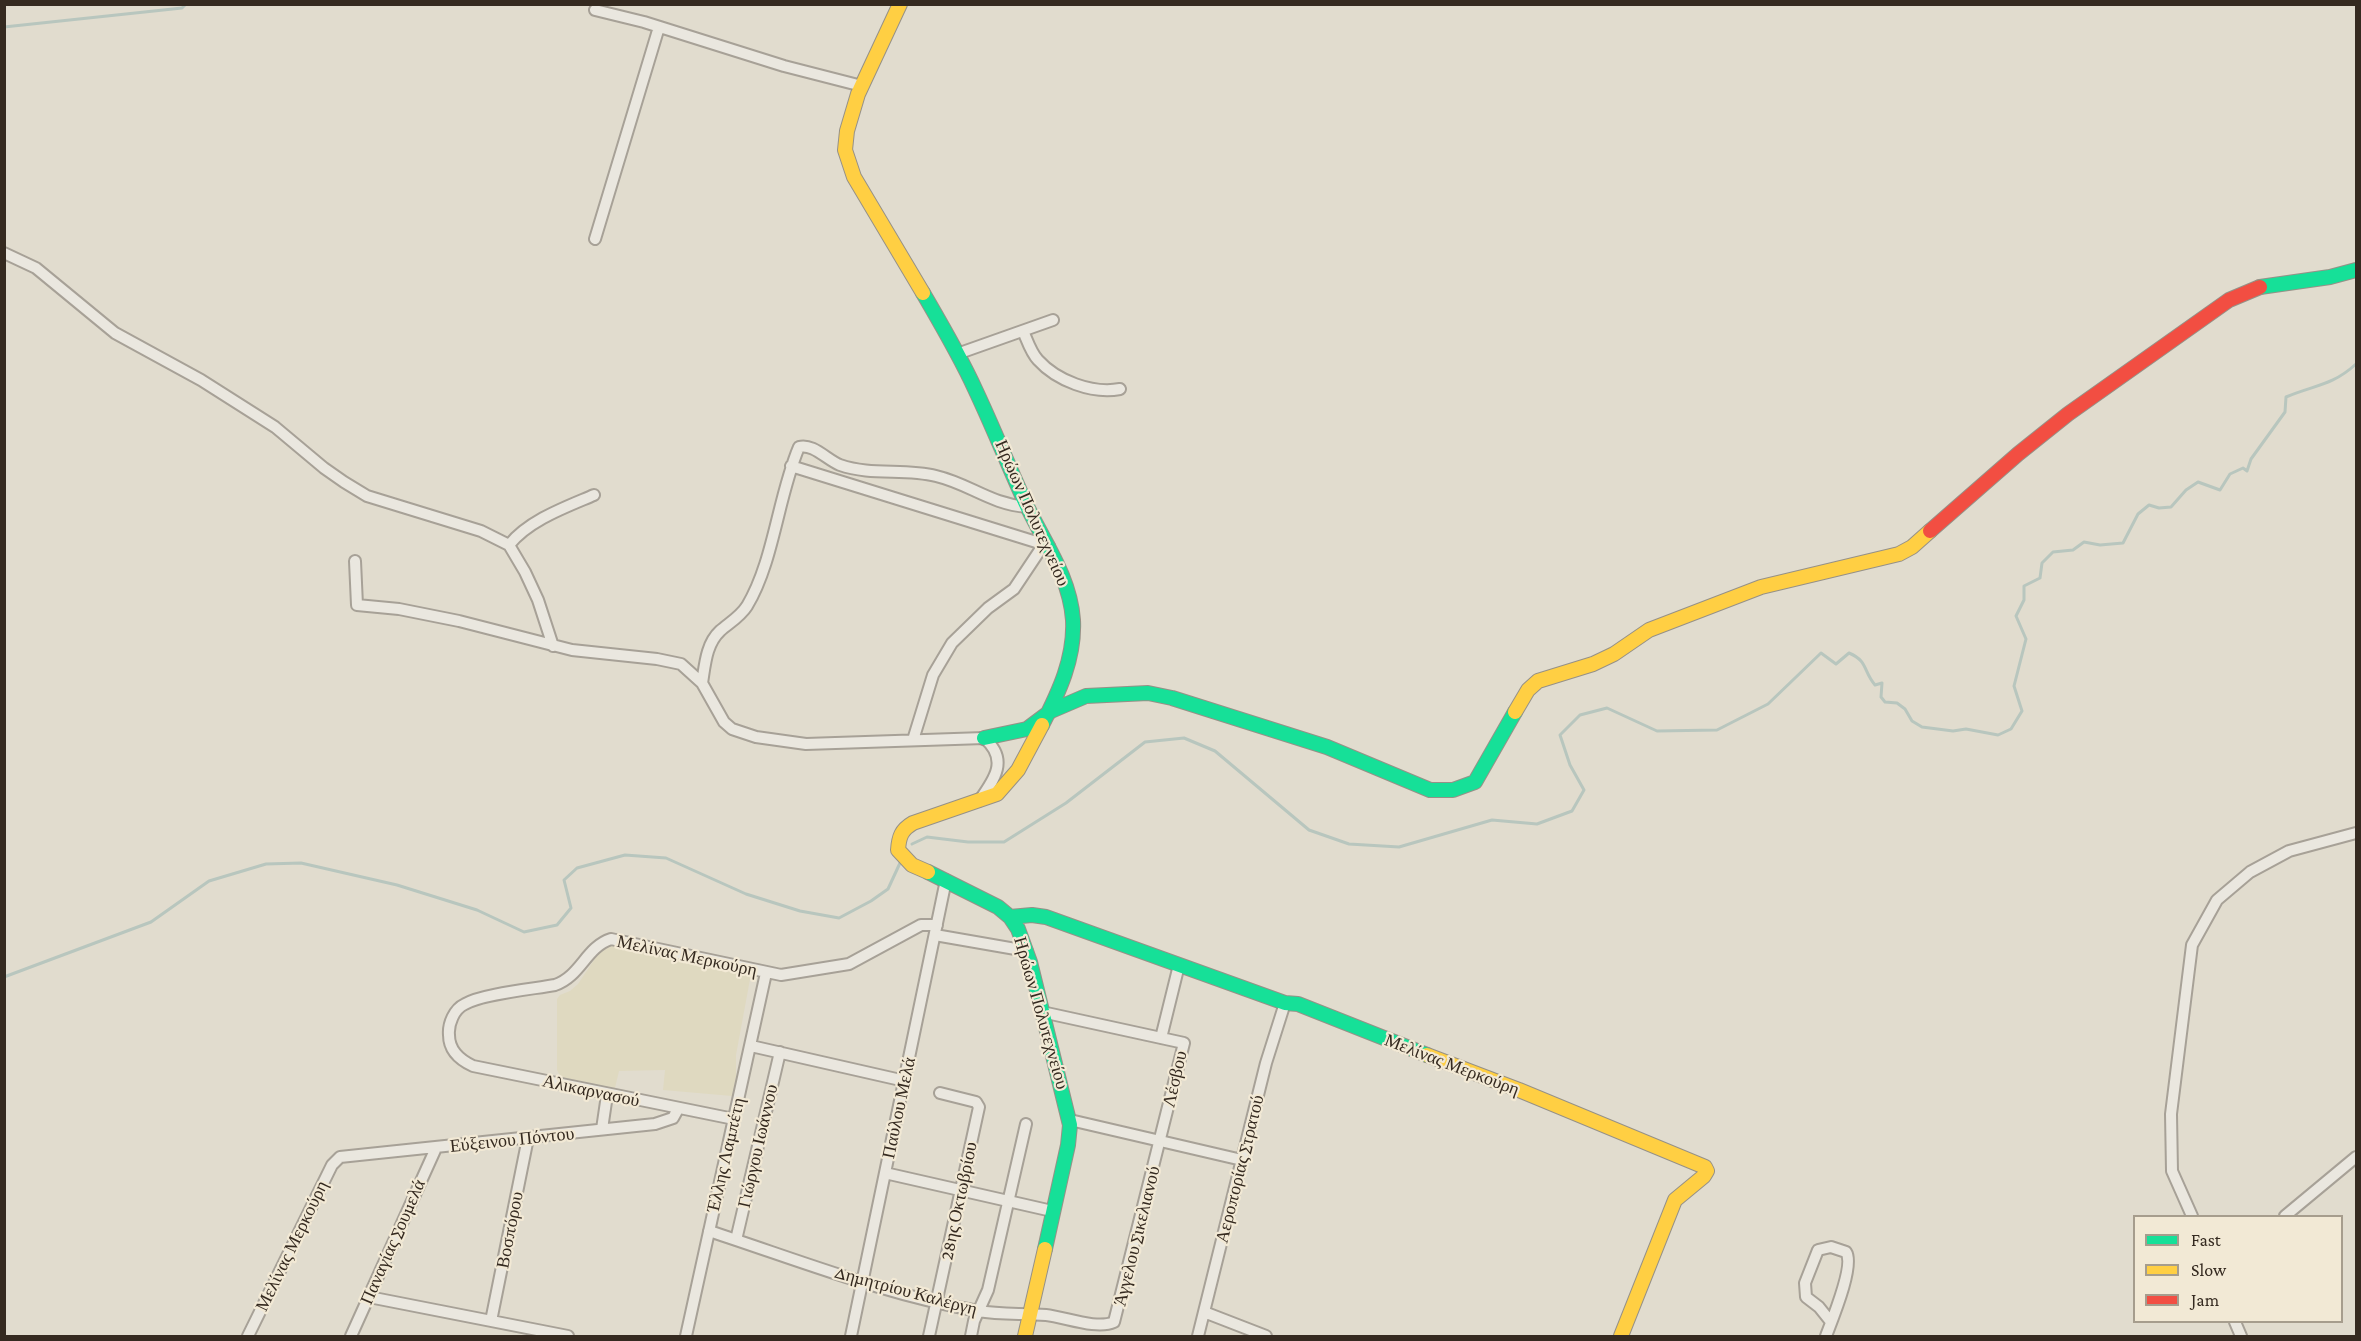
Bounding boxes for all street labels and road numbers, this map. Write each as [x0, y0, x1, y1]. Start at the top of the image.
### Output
street label: Ηρώων Πολυτεχνείου [990, 437, 1074, 589]
street label: Μελίνας Μερκούρη [615, 931, 759, 981]
street label: Ηρώων Πολυτεχνείου [1009, 934, 1073, 1092]
street label: Μελίνας Μερκούρη [1382, 1029, 1522, 1101]
street label: Λέσβου [1158, 1049, 1192, 1109]
street label: Παύλου Μελά [878, 1055, 920, 1161]
street label: Αλικαρνασού [540, 1070, 642, 1112]
street label: Γιώργου Ιωάννου [733, 1082, 783, 1210]
street label: Αεροπορίας Στρατού [1211, 1093, 1269, 1245]
street label: Έλλης Λαμπέτη [702, 1095, 750, 1215]
street label: Εύξεινου Πόντου [449, 1123, 575, 1157]
street label: 28ης Οκτωβρίου [936, 1140, 982, 1262]
street label: Άγγελου Σικελιανού [1109, 1164, 1165, 1308]
street label: Παναγίας Σουμελά [356, 1176, 430, 1308]
street label: Μελίνας Μερκούρη [251, 1177, 333, 1315]
street label: Βοσπόρου [492, 1190, 528, 1270]
street label: Δημητρίου Καλέργη [832, 1262, 980, 1320]

